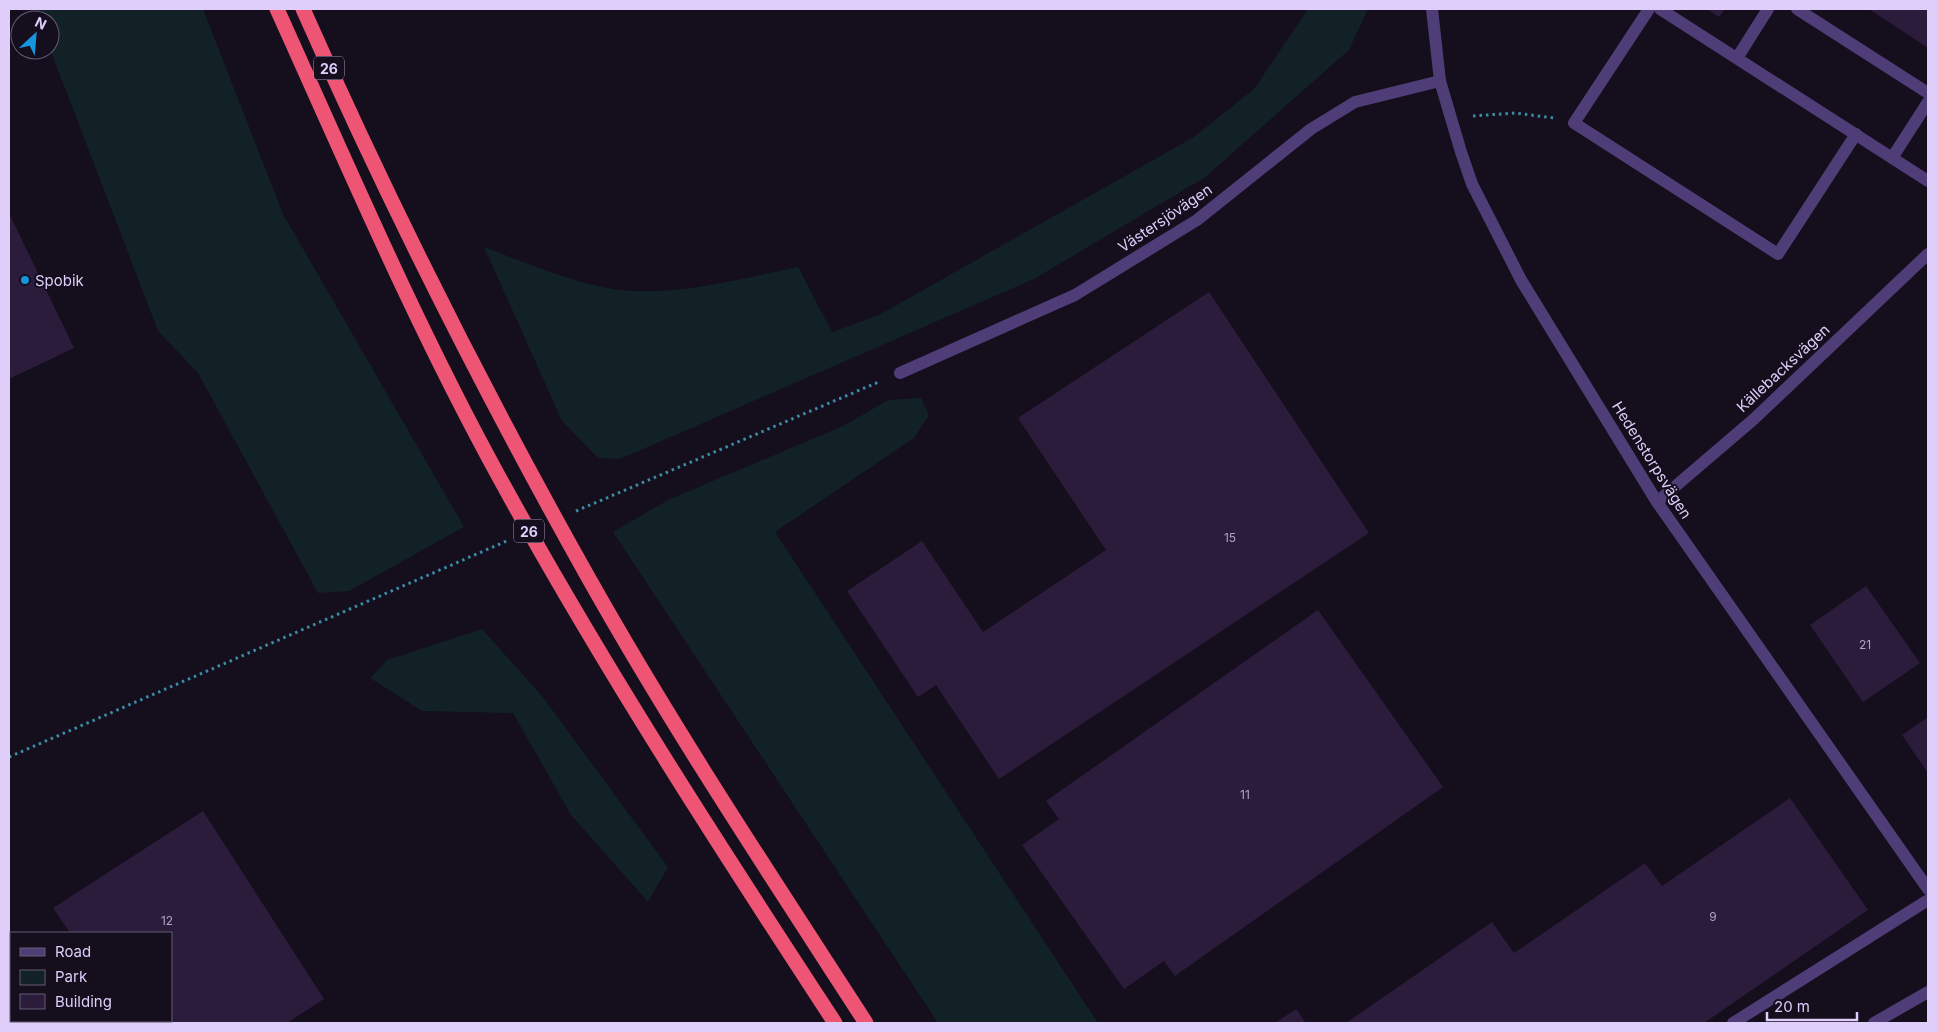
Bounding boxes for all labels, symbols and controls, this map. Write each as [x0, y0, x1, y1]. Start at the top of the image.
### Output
north arrow [10, 10, 60, 60]
text: N [32, 13, 49, 33]
road number: 26 [314, 56, 344, 80]
street label: Västersjövägen [1114, 180, 1216, 256]
place label: Spobik [35, 271, 85, 290]
marker: Spobik [19, 274, 31, 286]
street label: Källebacksvägen [1732, 320, 1834, 416]
street label: Hedenstorpsvägen [1608, 398, 1696, 522]
road number: 26 [514, 520, 544, 542]
house number: 15 [1224, 530, 1236, 545]
house number: 21 [1859, 637, 1871, 652]
house number: 11 [1240, 787, 1250, 802]
house number: 9 [1709, 909, 1717, 924]
house number: 12 [161, 913, 173, 928]
legend [10, 932, 172, 1022]
text: Road [55, 942, 91, 961]
text: Park [55, 967, 88, 986]
scale bar [1767, 990, 1857, 1022]
text: Building [55, 992, 112, 1011]
text: 20 m [1774, 997, 1810, 1016]

